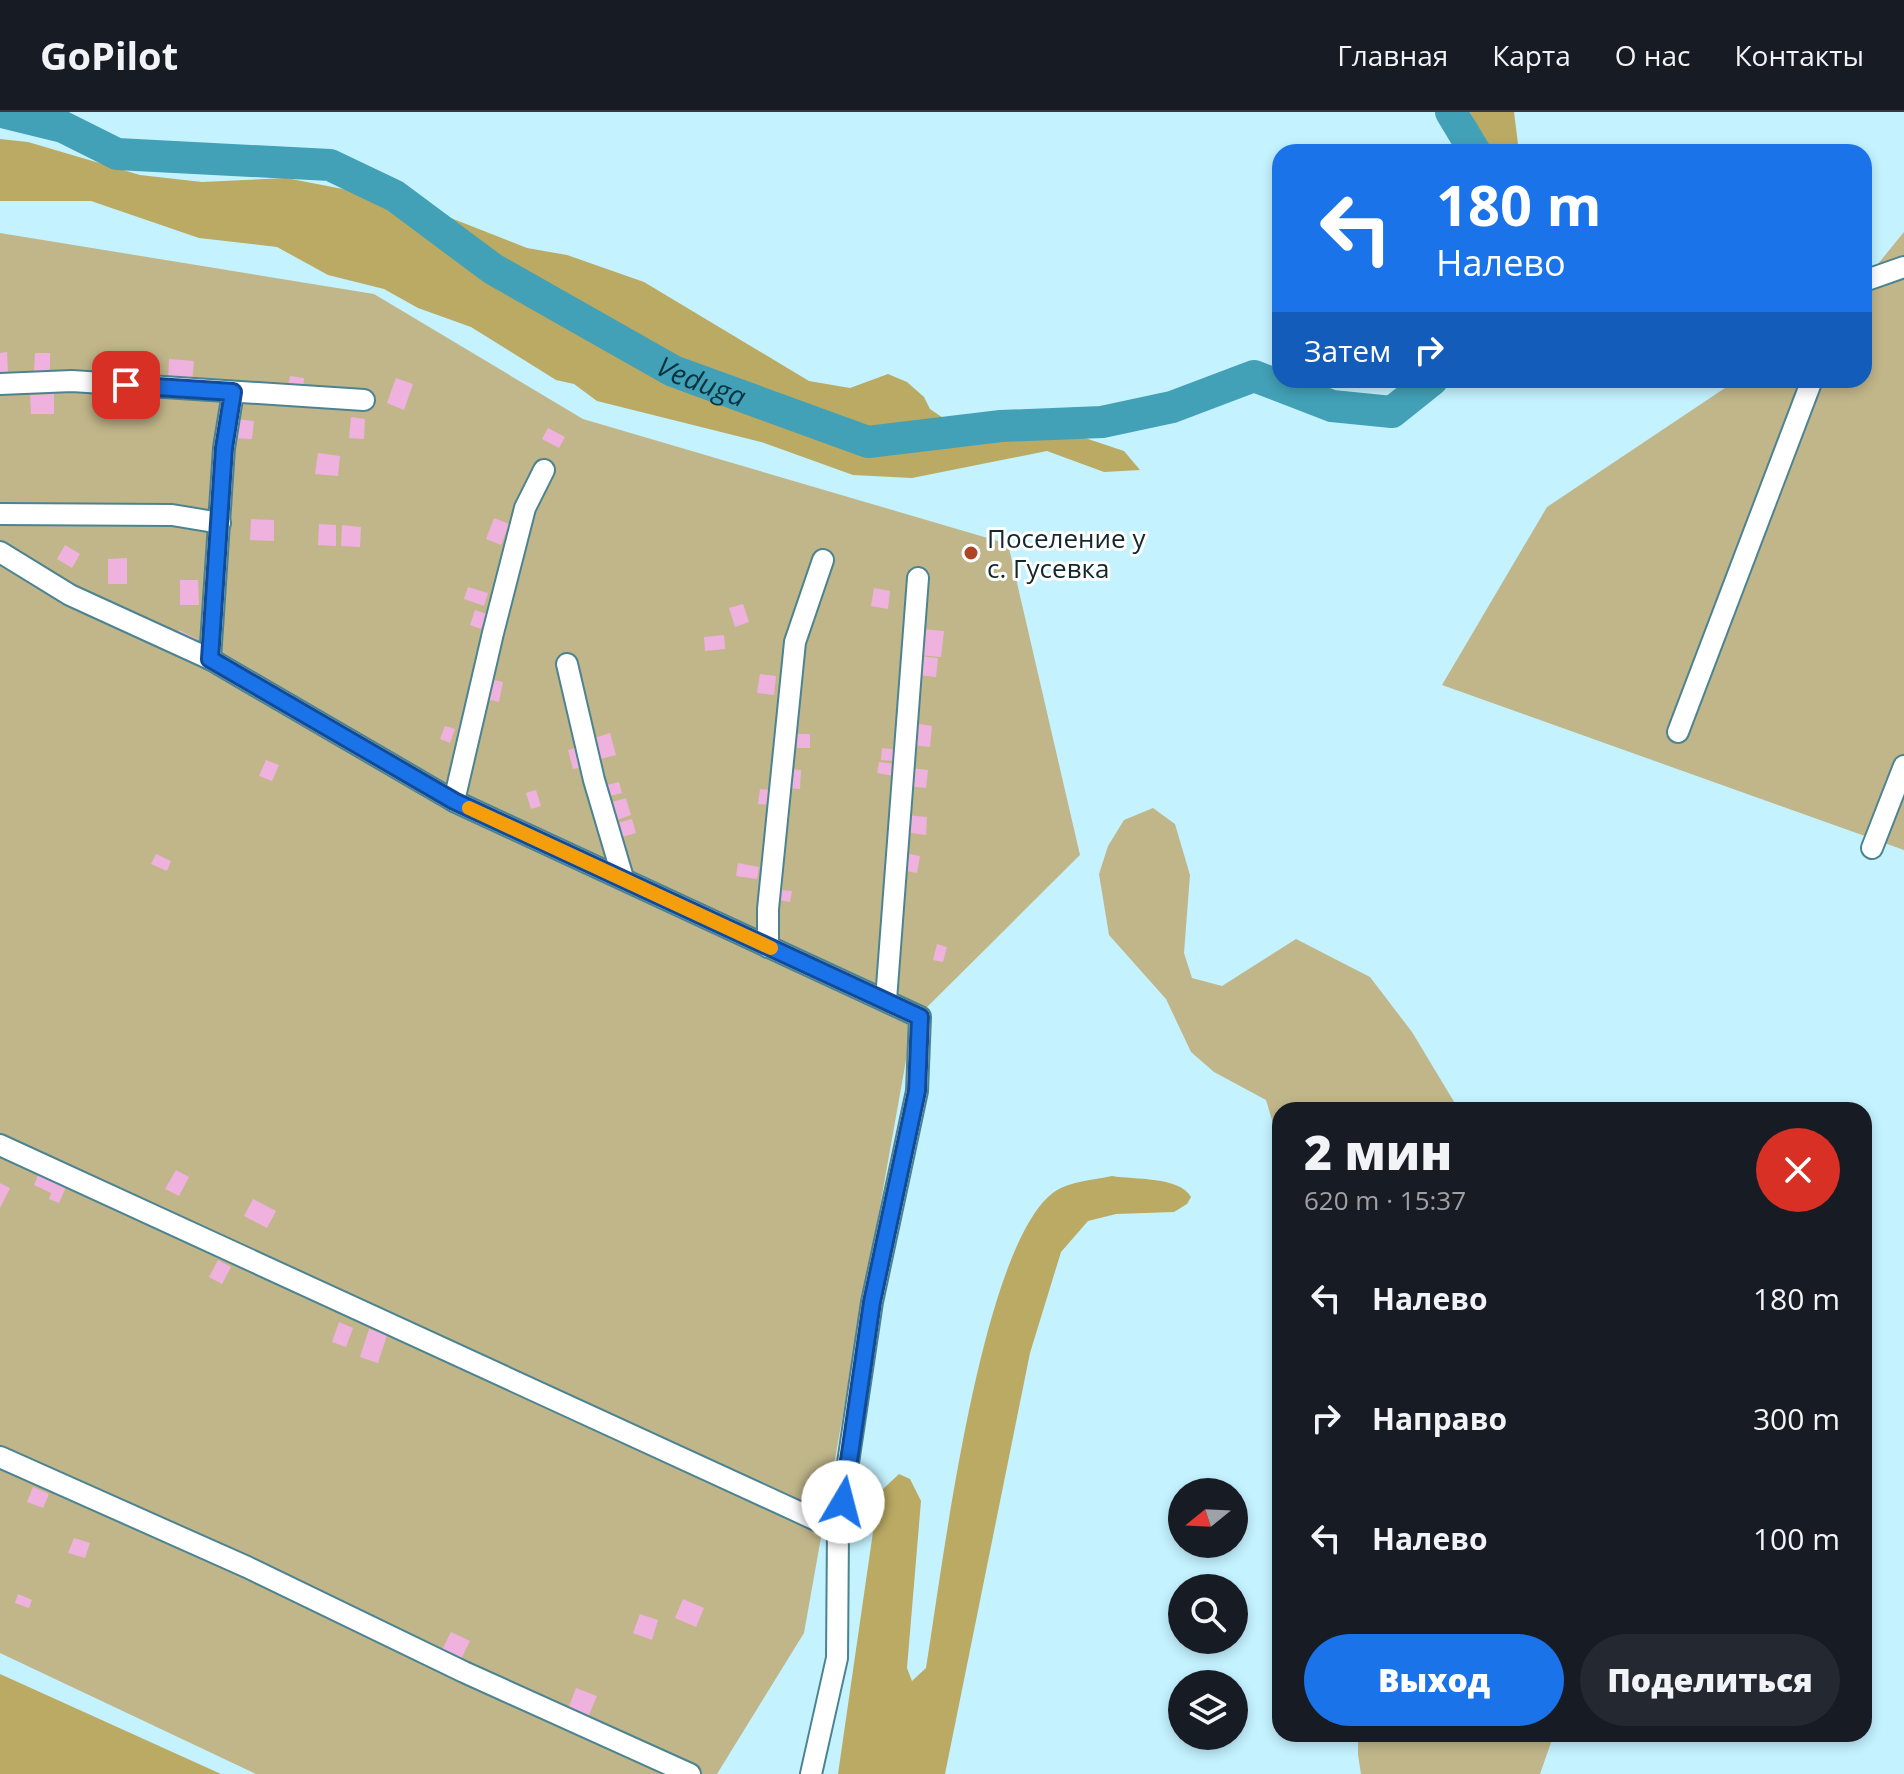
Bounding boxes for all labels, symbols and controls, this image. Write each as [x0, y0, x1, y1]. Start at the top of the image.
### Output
text: GoPilot [40, 29, 178, 81]
text: Главная [1337, 36, 1448, 74]
text: Карта [1492, 36, 1571, 74]
text: О нас [1615, 36, 1690, 74]
text: Контакты [1734, 36, 1864, 74]
text: 180 m [1436, 166, 1602, 242]
icon: left [1304, 176, 1408, 280]
text: Налево [1436, 238, 1566, 287]
icon: right [1407, 328, 1451, 372]
text: Затем [1304, 330, 1391, 371]
water label: Veduga [650, 347, 751, 415]
pin [92, 351, 160, 419]
icon: arrive [104, 363, 148, 407]
place label: Поселение у с. Гусевка [987, 520, 1146, 586]
marker: Поселение у с. Гусевка [962, 544, 980, 562]
text: 2 мин [1304, 1119, 1452, 1184]
button: close [1756, 1128, 1840, 1212]
text: 620 m · 15:37 [1304, 1182, 1466, 1218]
icon: left [1304, 1276, 1348, 1320]
text: Налево [1372, 1278, 1488, 1319]
text: 180 m [1753, 1278, 1840, 1319]
icon: right [1304, 1396, 1348, 1440]
text: Направо [1372, 1398, 1507, 1439]
text: 300 m [1753, 1398, 1840, 1439]
position arrow [801, 1460, 885, 1544]
north arrow [1168, 1478, 1248, 1558]
map controls [1168, 1478, 1248, 1750]
icon: left [1304, 1516, 1348, 1560]
text: Налево [1372, 1518, 1488, 1559]
text: 100 m [1753, 1518, 1840, 1559]
button: search [1168, 1574, 1248, 1654]
button: Выход [1304, 1634, 1564, 1726]
button: Поделиться [1580, 1634, 1840, 1726]
button: layers [1168, 1670, 1248, 1750]

